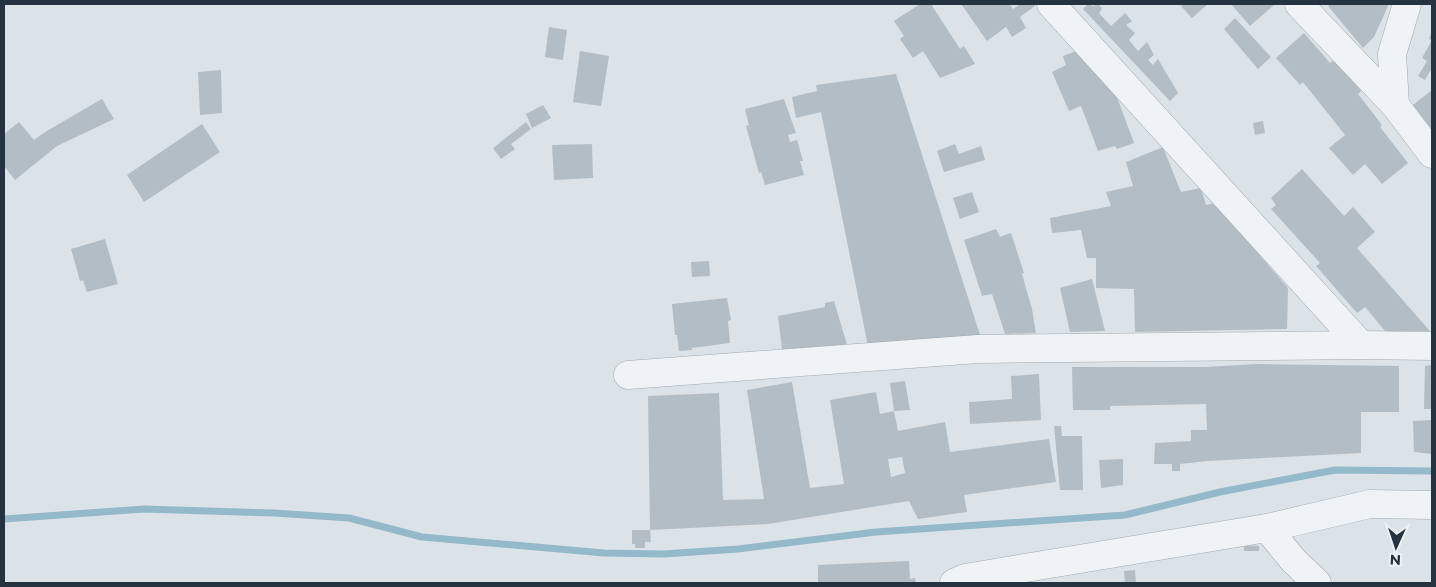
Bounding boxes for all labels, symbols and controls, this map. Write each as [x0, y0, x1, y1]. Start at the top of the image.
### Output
north arrow [1371, 522, 1421, 572]
text: N [1389, 551, 1401, 569]

